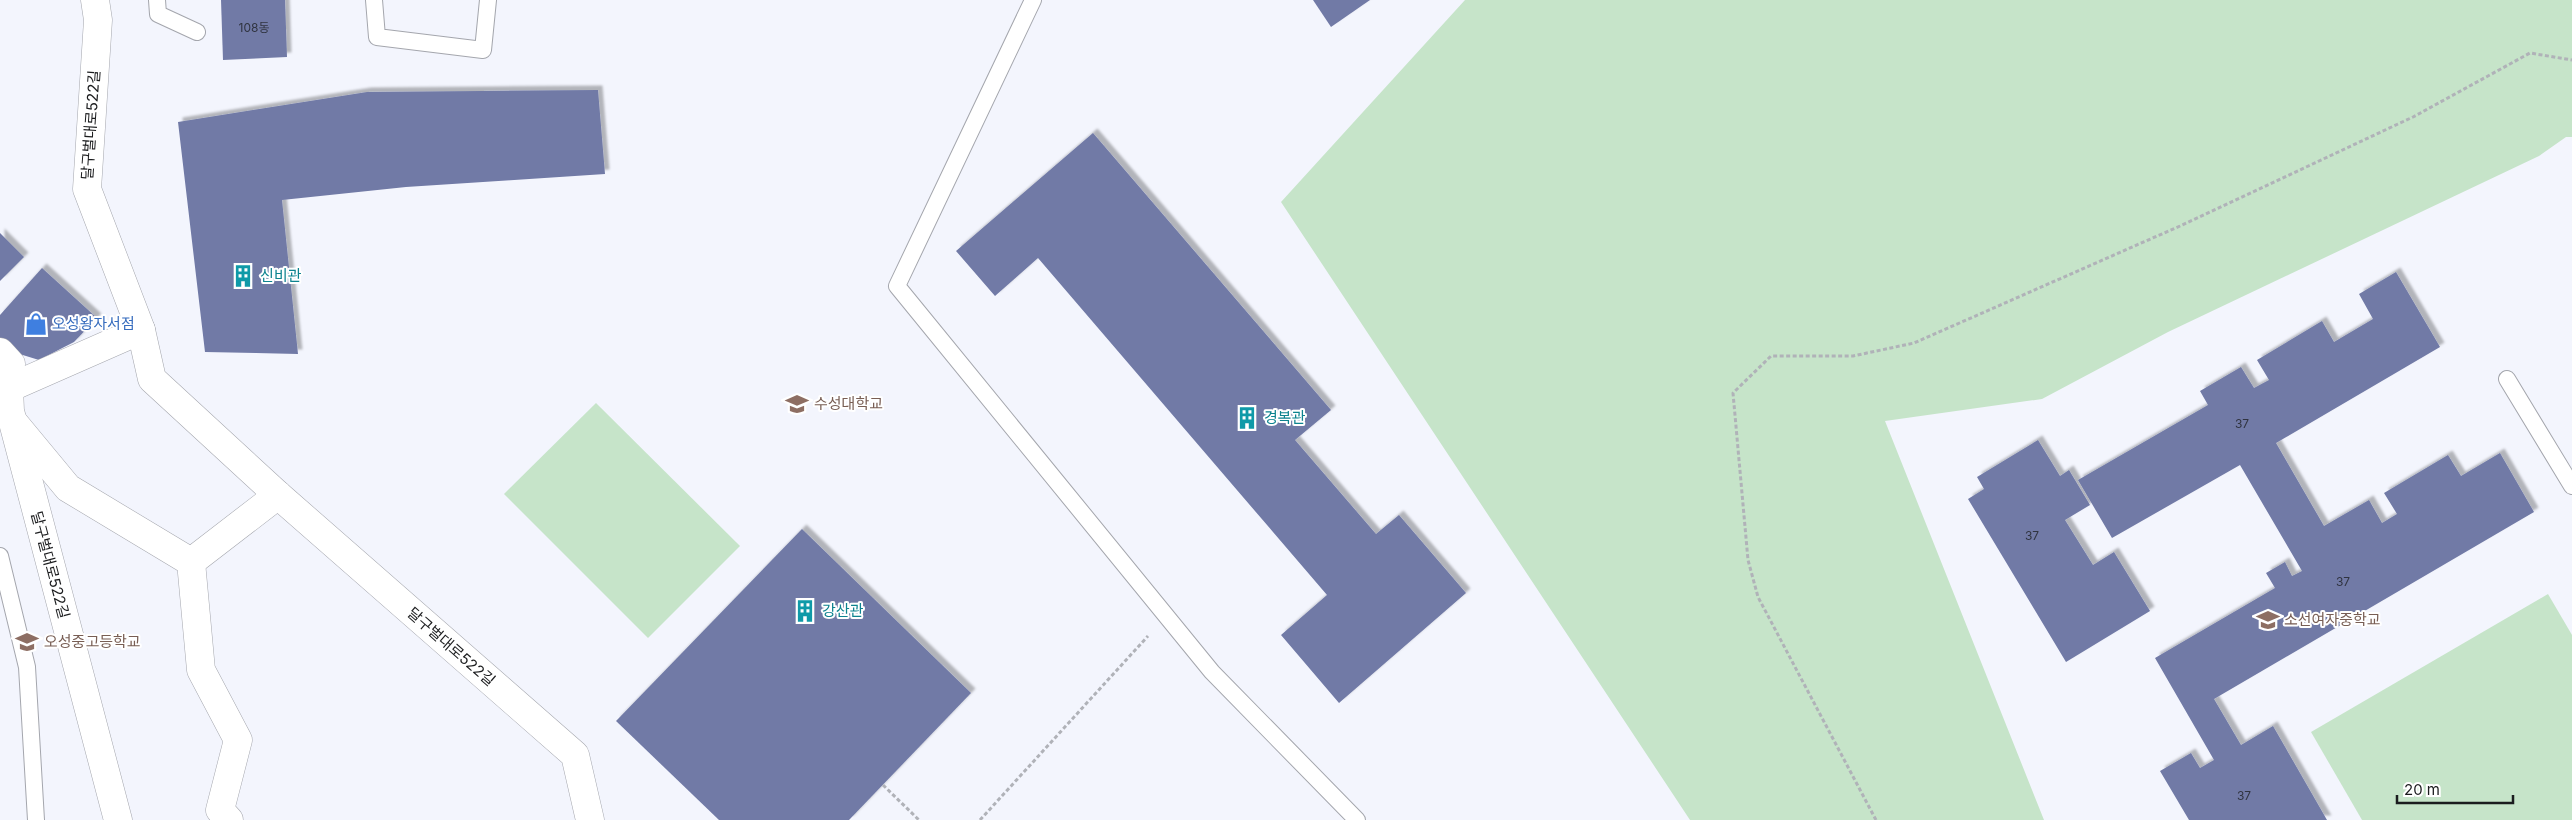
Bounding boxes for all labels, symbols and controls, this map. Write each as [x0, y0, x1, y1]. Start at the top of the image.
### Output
house number: 108동 [239, 20, 269, 35]
street label: 달구벌대로522길 [77, 69, 104, 181]
building icon: 신비관 [230, 263, 256, 289]
place label: 신비관 [260, 266, 302, 285]
shop icon: 오성왕자서점 [23, 311, 49, 337]
place label: 오성왕자서점 [52, 314, 135, 333]
school or university icon: 수성대학교 [784, 391, 810, 417]
place label: 수성대학교 [814, 394, 883, 413]
building icon: 경복관 [1234, 405, 1260, 431]
place label: 경복관 [1264, 408, 1306, 427]
house number: 37 [2235, 416, 2249, 431]
street label: 달구벌대로522길 [27, 509, 74, 621]
house number: 37 [2025, 528, 2039, 543]
house number: 37 [2336, 574, 2350, 589]
building icon: 강산관 [792, 598, 818, 624]
place label: 강산관 [822, 601, 864, 620]
street label: 달구벌대로522길 [404, 603, 499, 690]
school or university icon: 소선여자중학교 [2255, 607, 2281, 633]
place label: 소선여자중학교 [2284, 610, 2381, 629]
school or university icon: 오성중고등학교 [14, 629, 40, 655]
place label: 오성중고등학교 [44, 632, 141, 651]
scale bar [2397, 772, 2513, 804]
text: 20 m [2404, 780, 2440, 799]
house number: 37 [2237, 788, 2251, 803]

